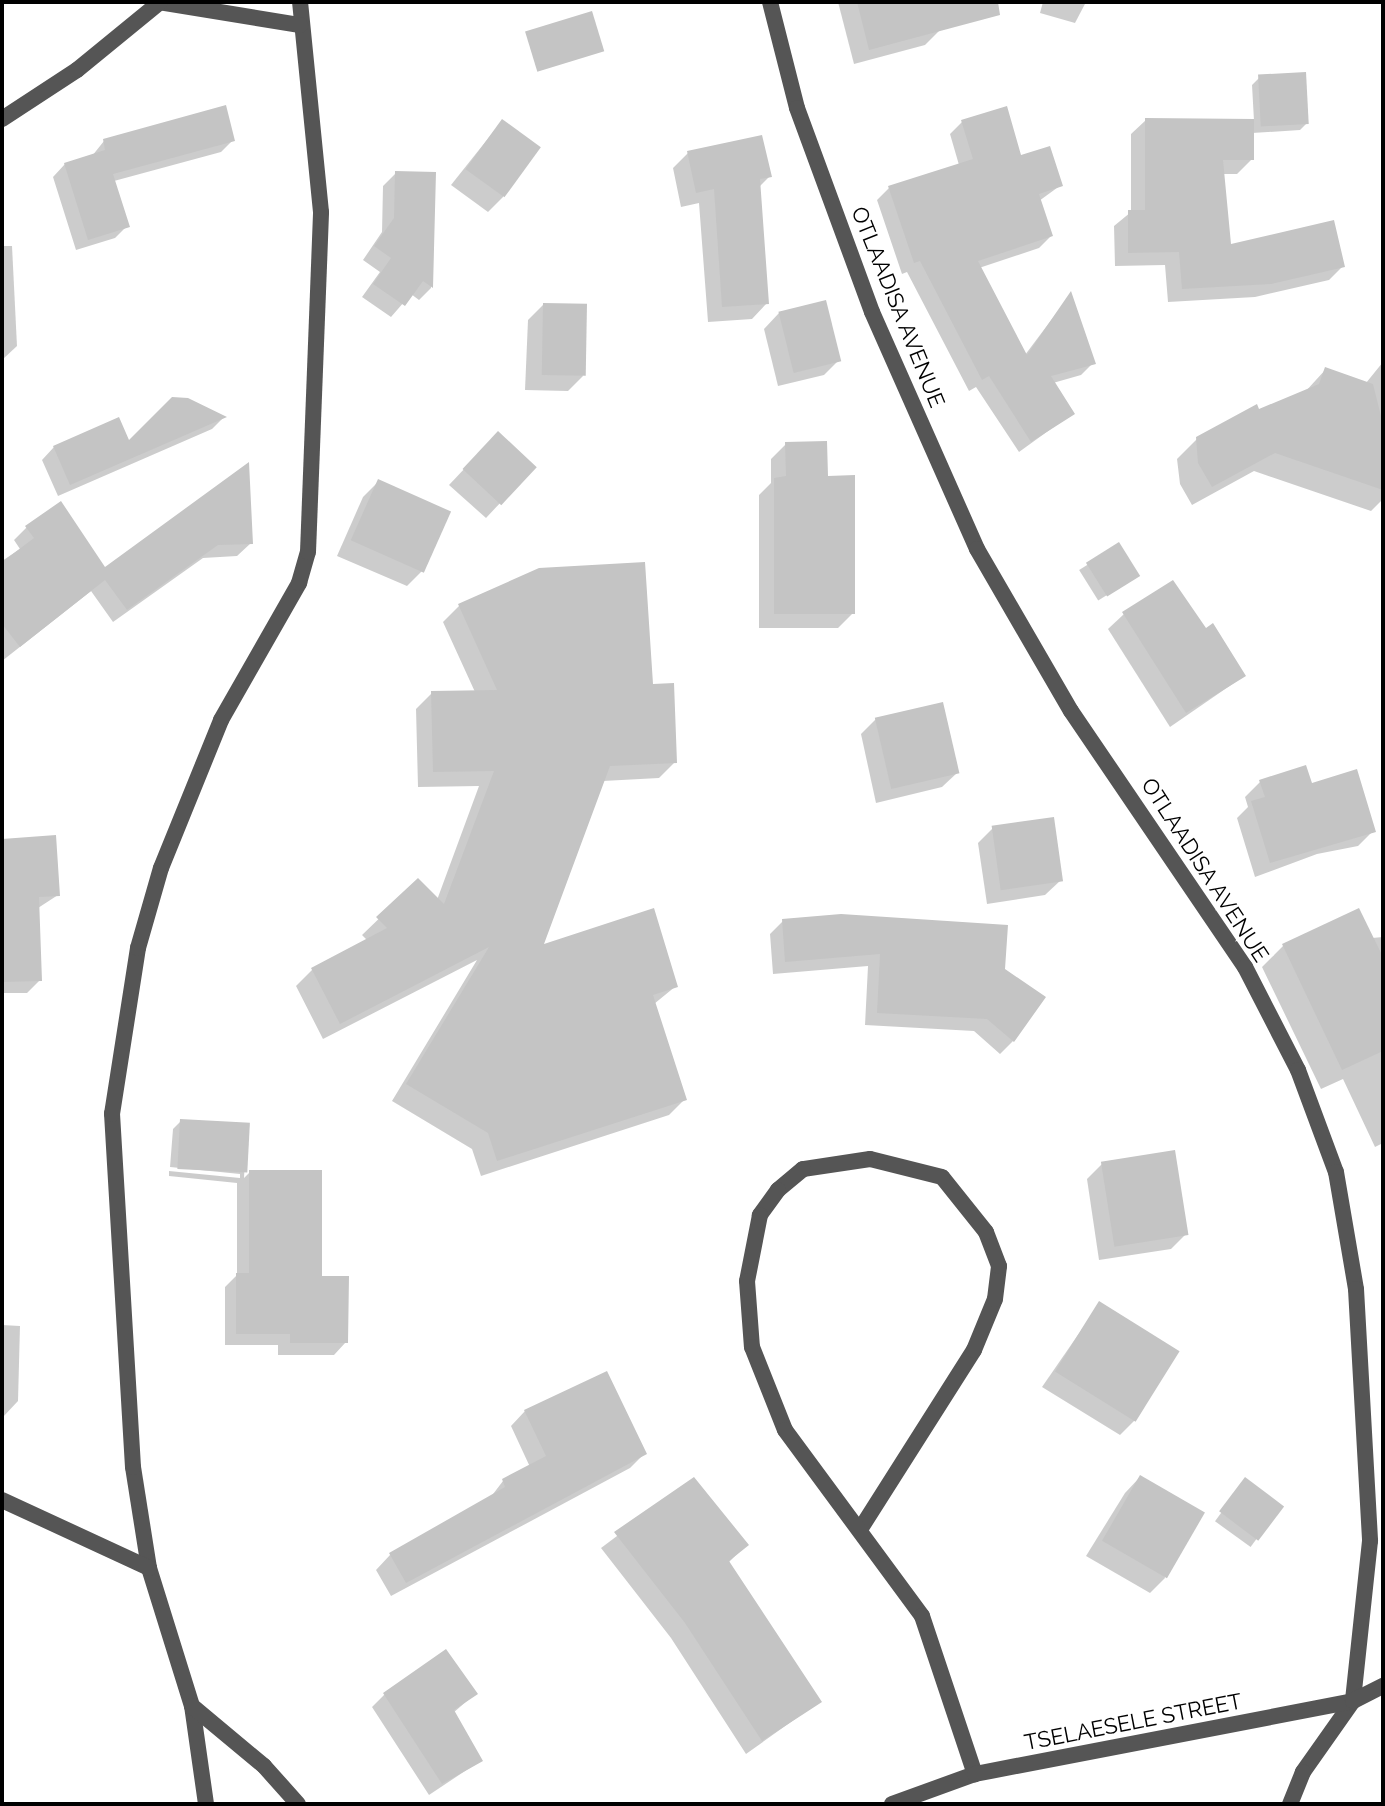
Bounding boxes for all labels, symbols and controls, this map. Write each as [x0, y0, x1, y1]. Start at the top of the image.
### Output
street label: OTLAADISA AVENUE [845, 202, 951, 412]
street label: OTLAADISA AVENUE [1135, 772, 1275, 968]
street label: TSELAESELE STREET [1022, 1688, 1244, 1756]

